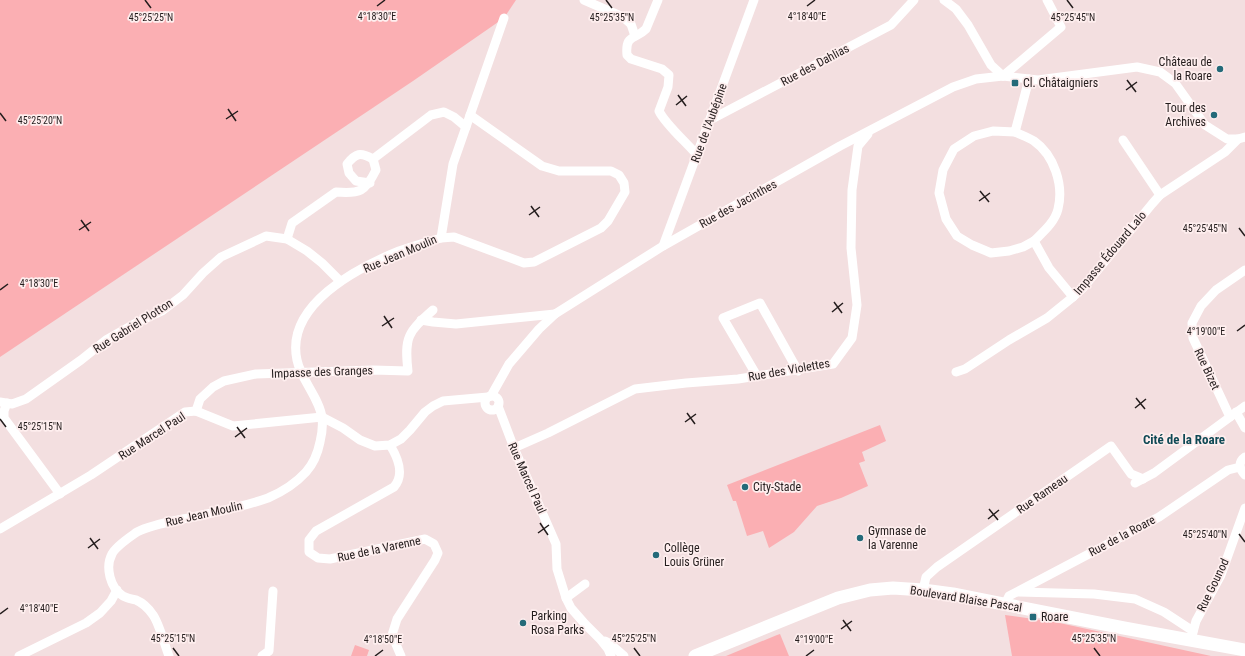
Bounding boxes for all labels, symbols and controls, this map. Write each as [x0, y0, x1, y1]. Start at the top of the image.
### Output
text: 4°18'30"E [358, 11, 396, 22]
text: 4°18'40"E [788, 11, 826, 22]
text: 45°25'25"N [129, 12, 173, 23]
text: 45°25'35"N [590, 12, 634, 23]
text: 45°25'45"N [1051, 12, 1095, 23]
street label: Rue des Dahlias [778, 41, 852, 89]
place label: Château de la Roare [1159, 55, 1212, 83]
marker: Château de la Roare [1215, 64, 1225, 74]
place label: Cl. Châtaigniers [1023, 76, 1098, 90]
marker: Cl. Châtaigniers [1010, 78, 1020, 88]
street label: Rue de l'Aubépine [688, 81, 730, 165]
place label: Tour des Archives [1165, 101, 1206, 129]
marker: Tour des Archives [1209, 110, 1219, 120]
text: 45°25'20"N [18, 115, 62, 126]
street label: Rue des Jacinthes [697, 177, 779, 231]
street label: Impasse Édouard Lalo [1070, 208, 1149, 298]
text: 45°25'45"N [1183, 223, 1227, 234]
street label: Rue Jean Moulin [361, 232, 439, 276]
text: 4°18'30"E [20, 278, 58, 289]
street label: Rue Gabriel Plotton [91, 296, 175, 356]
text: 4°19'00"E [1187, 326, 1225, 337]
street label: Rue Bizet [1191, 346, 1223, 392]
street label: Rue des Violettes [747, 356, 831, 384]
street label: Impasse des Granges [271, 363, 373, 381]
street label: Rue Marcel Paul [116, 409, 188, 463]
text: 45°25'15"N [18, 421, 62, 432]
district label: Cité de la Roare [1143, 432, 1225, 447]
street label: Rue Marcel Paul [505, 440, 549, 516]
street label: Rue Rameau [1014, 471, 1070, 517]
place label: City-Stade [753, 480, 802, 494]
marker: City-Stade [740, 482, 750, 492]
street label: Rue Jean Moulin [164, 498, 244, 530]
street label: Rue de la Roare [1086, 512, 1158, 559]
place label: Gymnase de la Varenne [868, 524, 926, 552]
text: 45°25'40"N [1183, 529, 1227, 540]
street label: Rue de la Varenne [336, 533, 422, 565]
marker: Gymnase de la Varenne [855, 533, 865, 543]
place label: Collège Louis Grüner [664, 541, 724, 569]
marker: Collège Louis Grüner [651, 550, 661, 560]
street label: Rue Gounod [1194, 556, 1232, 614]
street label: Boulevard Blaise Pascal [909, 583, 1023, 615]
text: 4°18'40"E [20, 603, 58, 614]
place label: Parking Rosa Parks [531, 609, 584, 637]
place label: Roare [1041, 610, 1069, 624]
marker: Roare [1028, 612, 1038, 622]
marker: Parking Rosa Parks [518, 618, 528, 628]
text: 45°25'15"N [151, 633, 195, 644]
text: 45°25'25"N [612, 633, 656, 644]
text: 45°25'35"N [1072, 633, 1116, 644]
text: 4°18'50"E [364, 634, 402, 645]
text: 4°19'00"E [795, 634, 833, 645]

